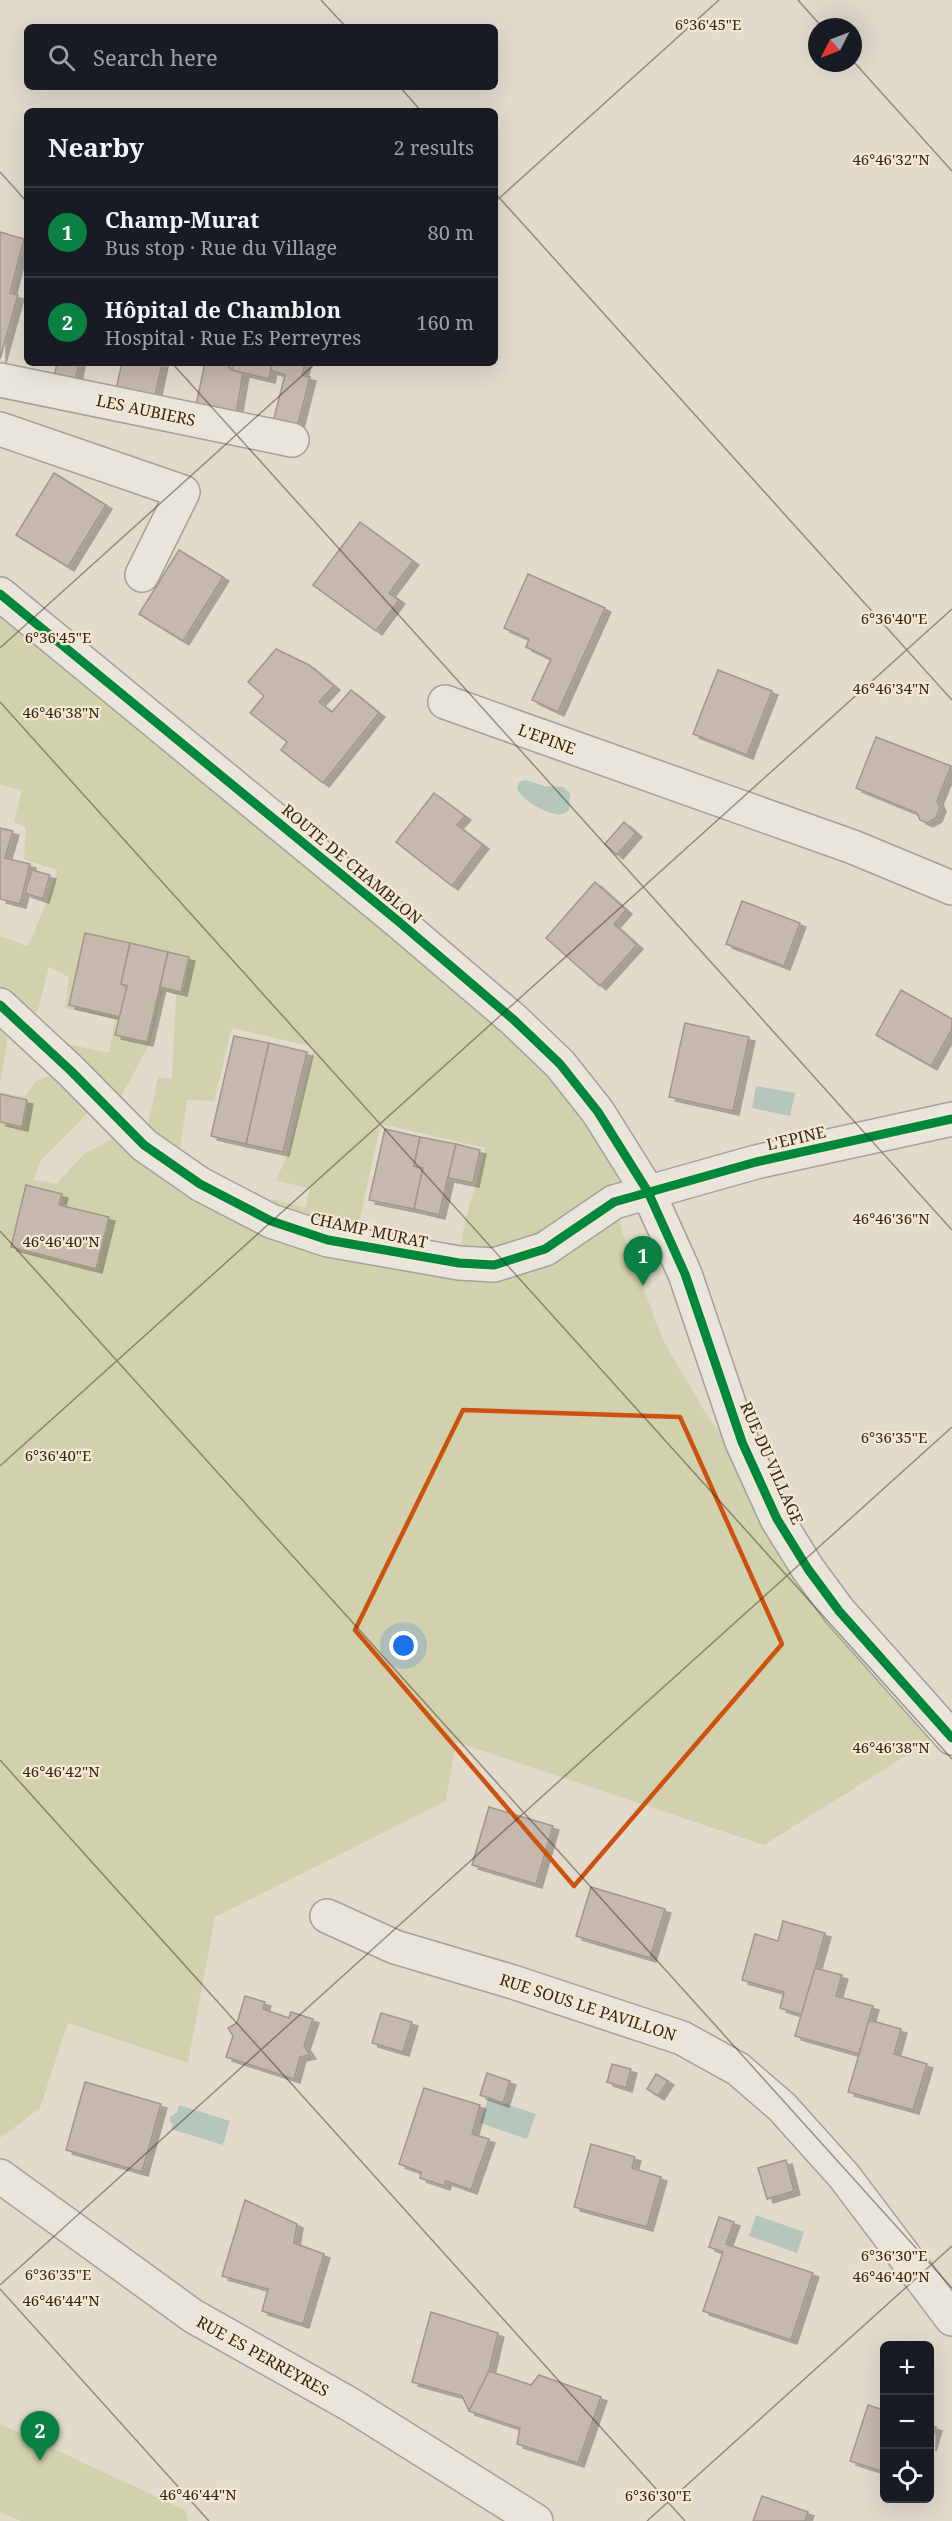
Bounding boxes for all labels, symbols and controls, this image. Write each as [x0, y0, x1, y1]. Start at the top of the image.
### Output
text: 6°36'45"E [675, 14, 741, 34]
north arrow [808, 18, 862, 72]
search box [24, 24, 498, 90]
icon: search [45, 41, 78, 74]
text: Search here [93, 42, 218, 72]
text: Nearby [48, 129, 144, 165]
text: 2 results [394, 134, 474, 161]
text: 46°46'32"N [852, 149, 930, 169]
text: Champ-Murat [105, 204, 259, 234]
text: 1 [62, 219, 73, 246]
text: 80 m [428, 219, 474, 246]
text: Bus stop · Rue du Village [105, 234, 337, 261]
text: Hôpital de Chamblon [105, 294, 341, 324]
text: 2 [62, 309, 73, 336]
text: 160 m [416, 309, 474, 336]
text: Hospital · Rue Es Perreyres [105, 324, 361, 351]
street label: LES AUBIERS [94, 389, 198, 431]
text: 6°36'40"E [861, 608, 927, 628]
text: 6°36'45"E [25, 627, 91, 647]
text: 46°46'34"N [852, 678, 930, 698]
text: 46°46'38"N [22, 702, 100, 722]
street label: L'EPINE [515, 718, 579, 760]
street label: ROUTE DE CHAMBLON [277, 799, 427, 929]
street label: L'EPINE [764, 1121, 828, 1155]
street label: CHAMP MURAT [308, 1207, 430, 1253]
text: 46°46'36"N [852, 1208, 930, 1228]
text: 46°46'40"N [22, 1231, 100, 1251]
pin: 1 [624, 1236, 662, 1286]
street label: RUE DU VILLAGE [735, 1398, 809, 1528]
text: 6°36'35"E [861, 1427, 927, 1447]
text: 6°36'40"E [25, 1445, 91, 1465]
your location [389, 1631, 418, 1660]
text: 46°46'38"N [852, 1737, 930, 1757]
text: 46°46'42"N [22, 1761, 100, 1781]
street label: RUE SOUS LE PAVILLON [497, 1968, 679, 2046]
text: 6°36'30"E [861, 2245, 927, 2265]
text: 6°36'35"E [25, 2264, 91, 2284]
text: 46°46'40"N [852, 2266, 930, 2286]
text: 46°46'44"N [22, 2290, 100, 2310]
street label: RUE ES PERREYRES [193, 2310, 333, 2402]
map controls [880, 2341, 934, 2503]
button: + [880, 2341, 934, 2395]
button: − [880, 2395, 934, 2449]
pin: 2 [20, 2412, 60, 2461]
button: locate [880, 2449, 934, 2503]
text: 46°46'44"N [159, 2484, 237, 2504]
text: 6°36'30"E [625, 2485, 691, 2505]

